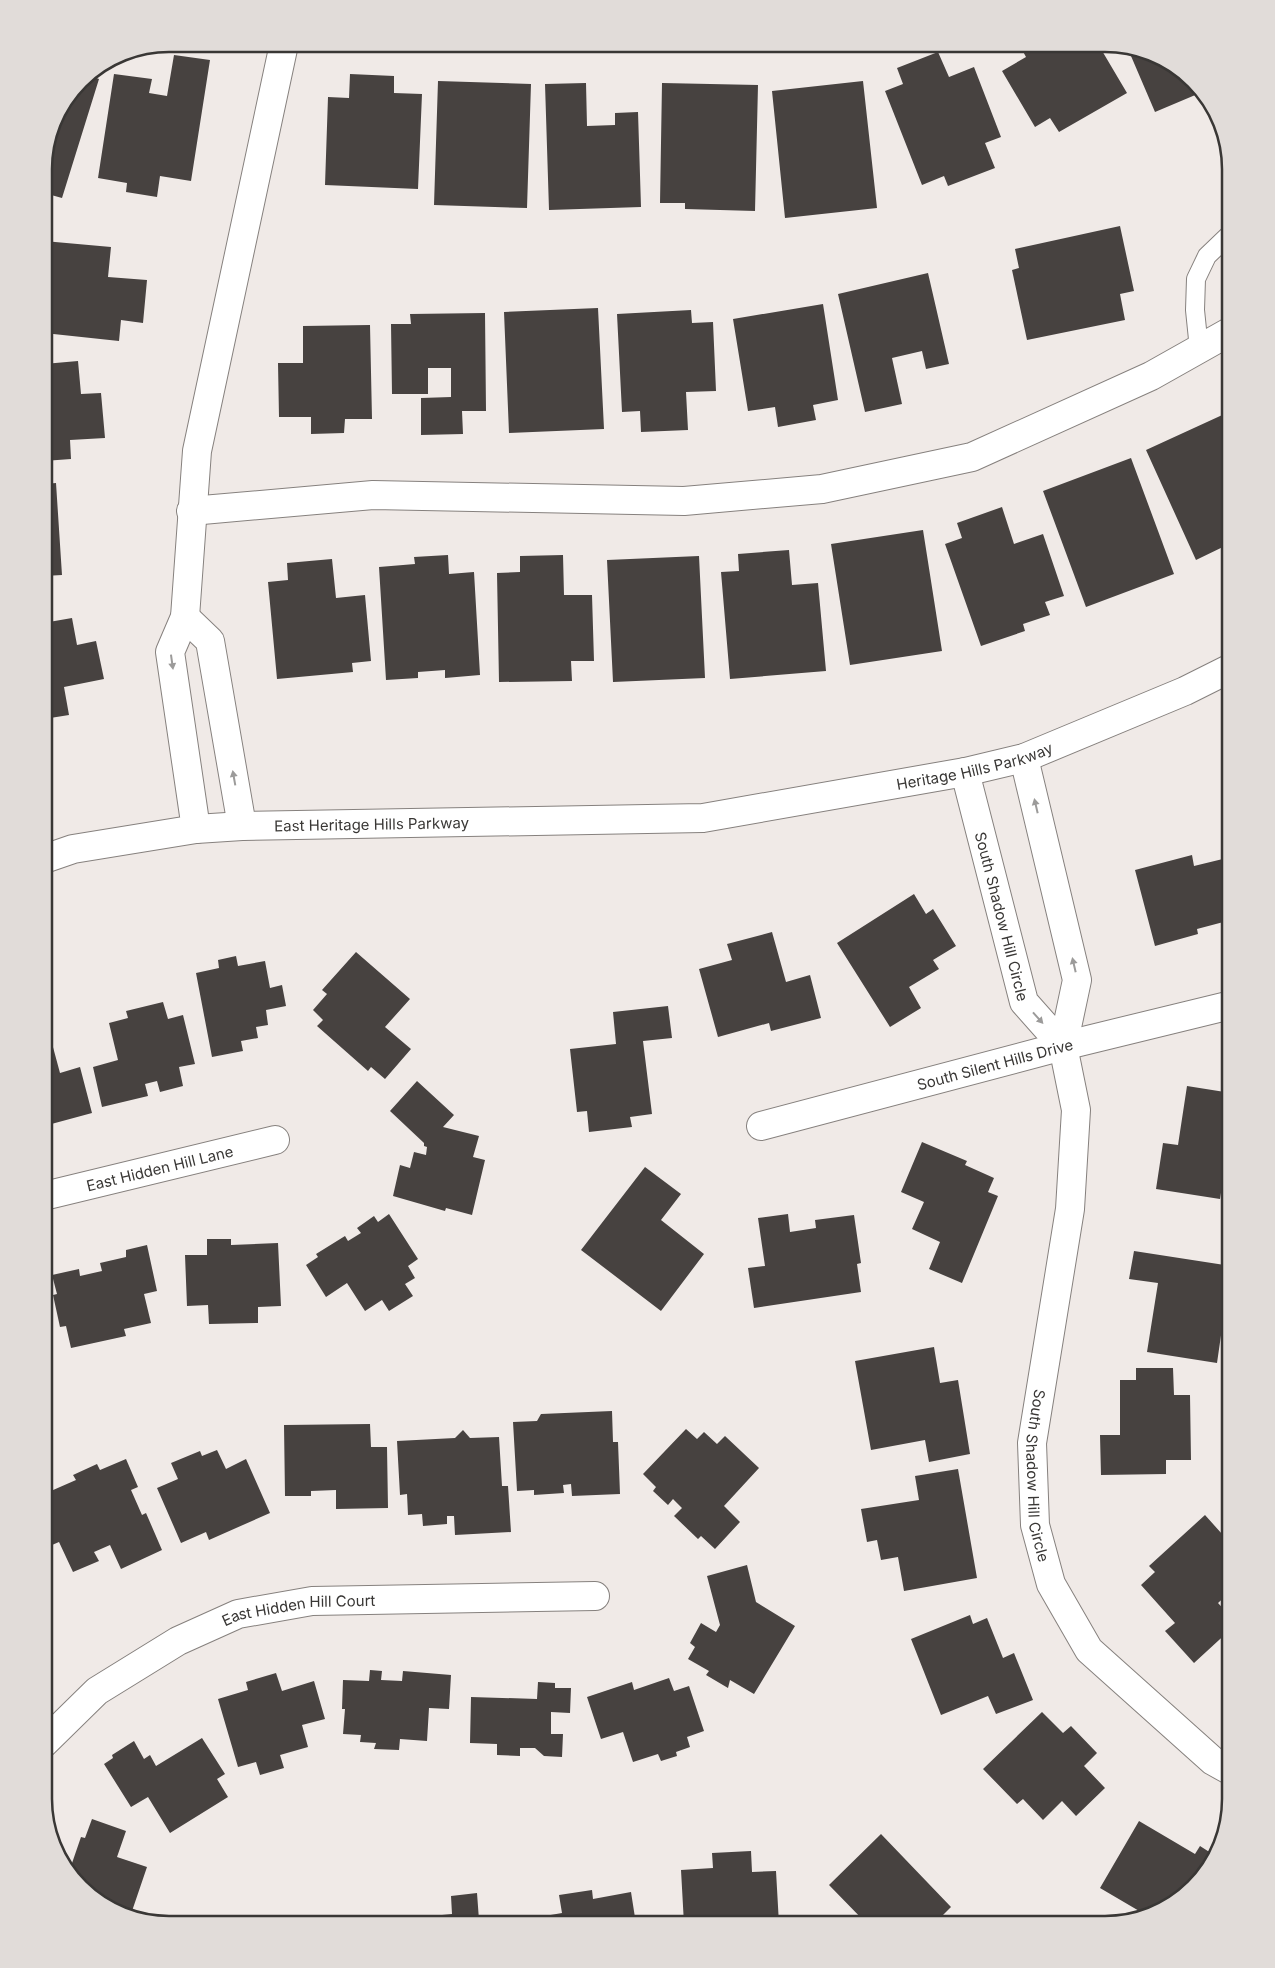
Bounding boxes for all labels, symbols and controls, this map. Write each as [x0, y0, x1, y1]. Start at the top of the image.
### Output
one-way arrow [168, 655, 176, 671]
street label: Heritage Hills Parkway [895, 737, 1056, 793]
one-way arrow [229, 769, 237, 785]
one-way arrow [1032, 799, 1040, 814]
street label: East Heritage Hills Parkway [274, 813, 470, 835]
street label: South Shadow Hill Circle [971, 830, 1033, 1003]
one-way arrow [1069, 957, 1077, 972]
one-way arrow [1032, 1011, 1044, 1023]
street label: South Silent Hills Drive [915, 1034, 1075, 1094]
street label: East Hidden Hill Lane [84, 1141, 235, 1195]
street label: South Shadow Hill Circle [1022, 1388, 1054, 1564]
street label: East Hidden Hill Court [219, 1590, 376, 1630]

